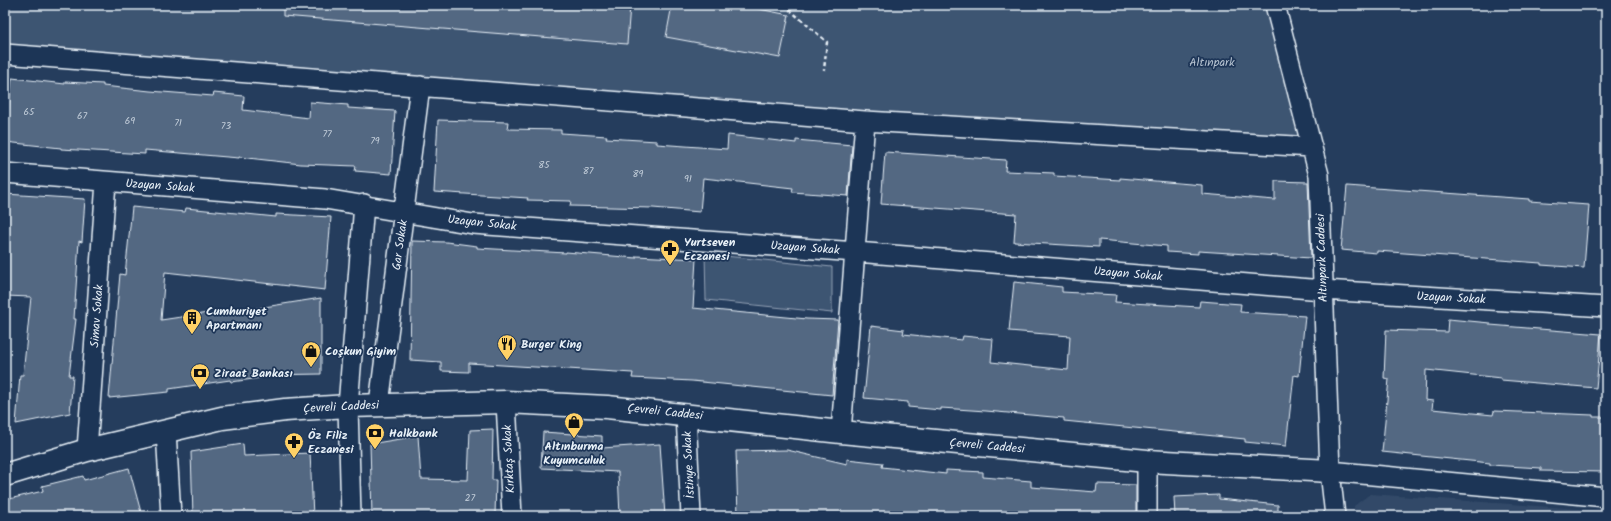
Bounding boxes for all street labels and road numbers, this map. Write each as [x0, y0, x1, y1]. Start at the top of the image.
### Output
street label: Uzayan Sokak [125, 174, 196, 198]
street label: Uzayan Sokak [447, 210, 518, 236]
street label: Altınpark Caddesi [1311, 212, 1333, 302]
street label: Gar Sokak [387, 218, 413, 271]
street label: Uzayan Sokak [770, 236, 841, 260]
street label: Uzayan Sokak [1093, 262, 1164, 287]
street label: Simav Sokak [85, 284, 109, 348]
street label: Uzayan Sokak [1416, 287, 1486, 309]
street label: Çevreli Caddesi [303, 395, 381, 418]
street label: Çevreli Caddesi [626, 399, 705, 426]
street label: Kırktaş Sokak [498, 424, 520, 494]
street label: İstinye Sokak [678, 431, 700, 499]
street label: Çevreli Caddesi [948, 433, 1027, 459]

